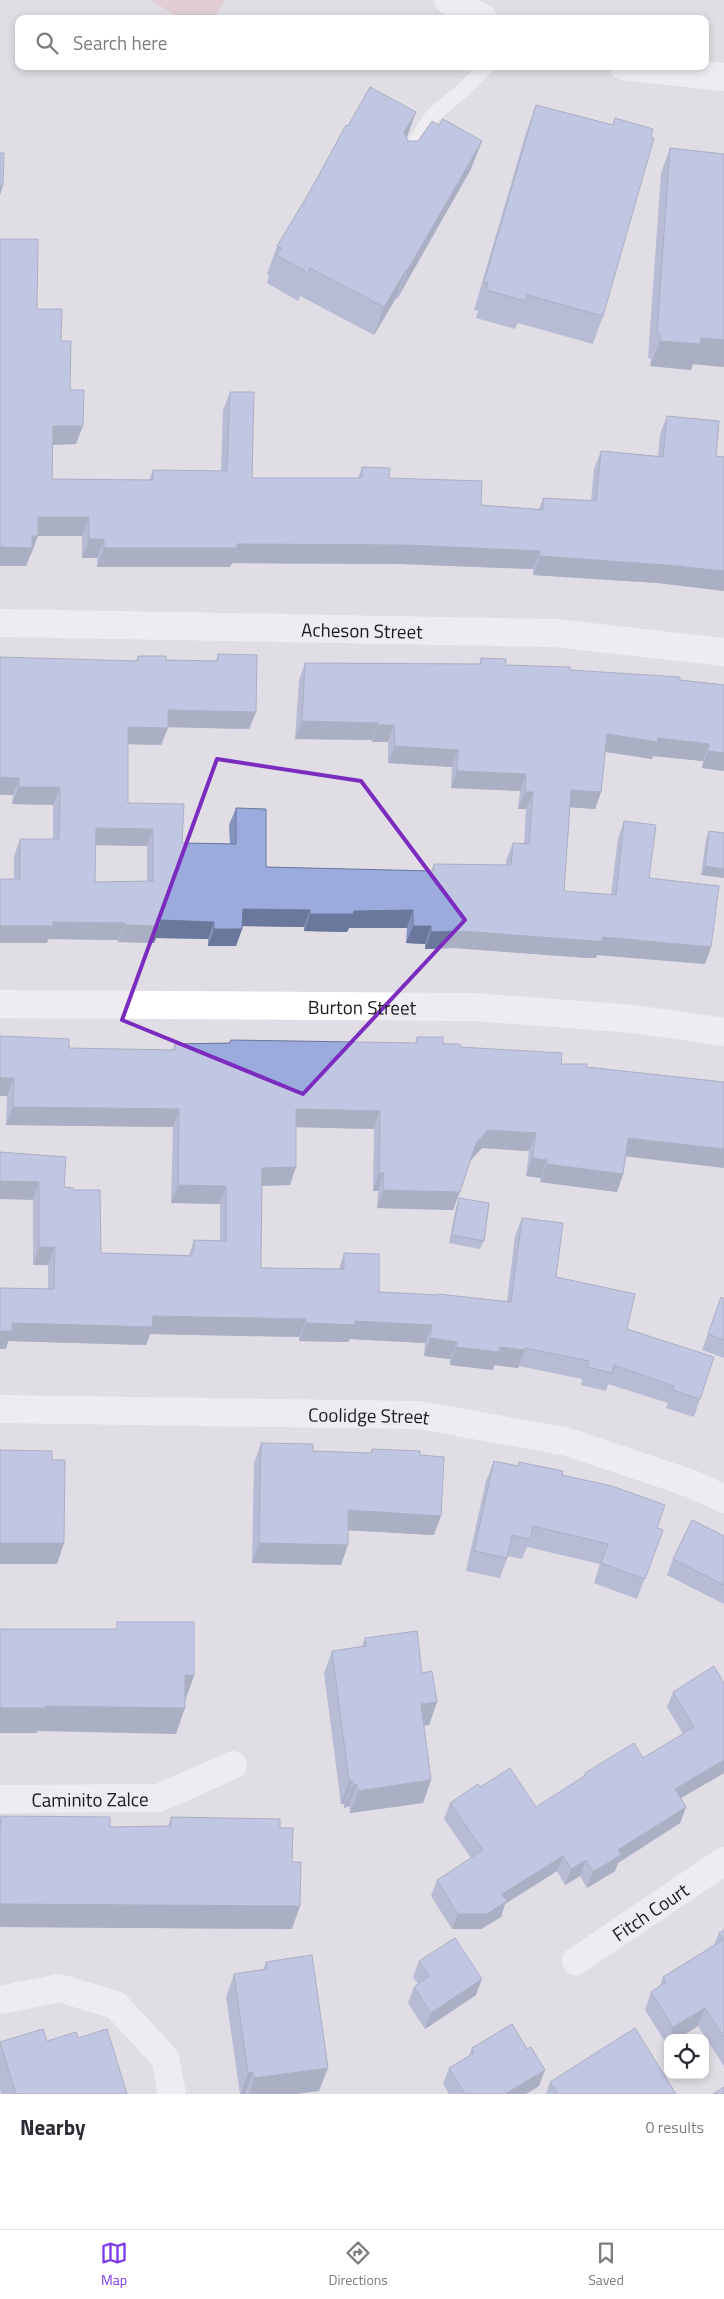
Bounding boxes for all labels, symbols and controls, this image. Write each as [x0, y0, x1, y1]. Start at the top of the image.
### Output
search box [15, 15, 709, 70]
text: Search here [73, 28, 167, 57]
icon: search [33, 29, 61, 57]
street label: Acheson Street [301, 614, 423, 645]
street label: Burton Street [308, 991, 417, 1021]
street label: Coolidge Street [308, 1399, 432, 1431]
street label: Caminito Zalce [31, 1784, 149, 1813]
street label: Fitch Court [606, 1875, 694, 1948]
map controls [664, 2034, 709, 2079]
button: locate [664, 2034, 709, 2079]
text: Nearby [20, 2111, 85, 2143]
text: 0 results [645, 2115, 704, 2139]
tab: Map [100, 2239, 128, 2290]
tab: Directions [328, 2239, 388, 2290]
tab: Saved [588, 2239, 624, 2290]

